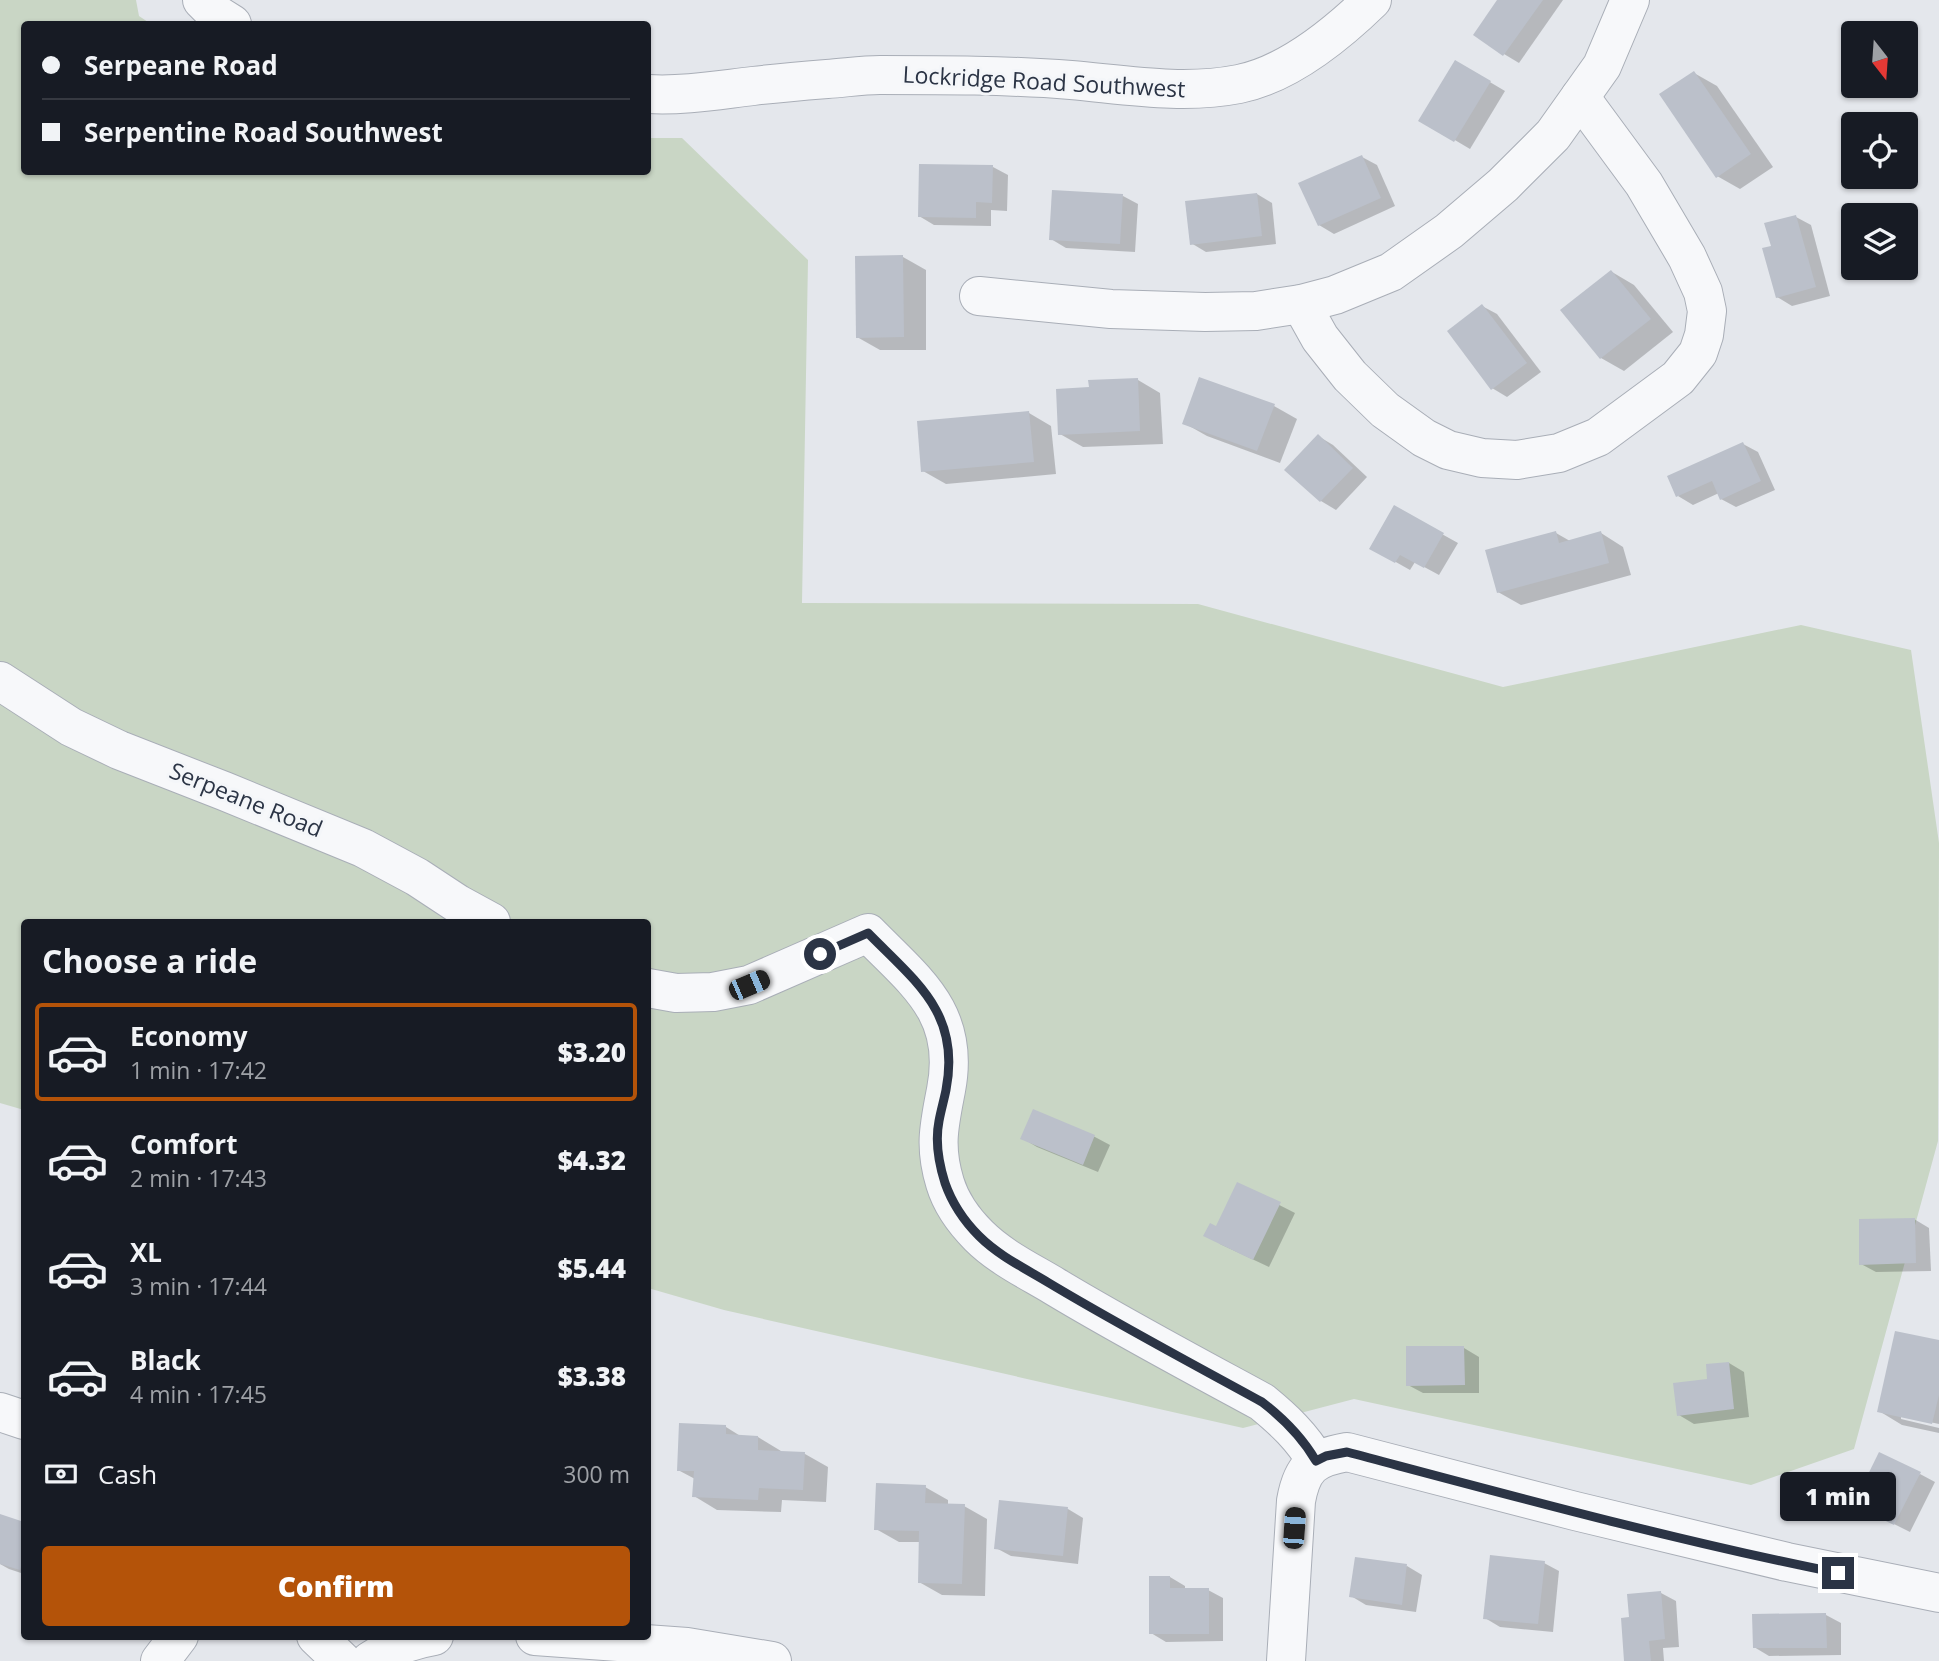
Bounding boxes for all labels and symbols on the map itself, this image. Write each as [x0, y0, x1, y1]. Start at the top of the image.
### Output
north arrow [1841, 21, 1918, 98]
street label: Lockridge Road Southwest [902, 58, 1186, 104]
street label: Serpeane Road [165, 754, 328, 844]
route start [804, 938, 836, 970]
car [726, 967, 773, 1003]
callout: 1 min [1780, 1472, 1896, 1520]
car [1283, 1506, 1306, 1550]
route end [1822, 1557, 1854, 1589]

